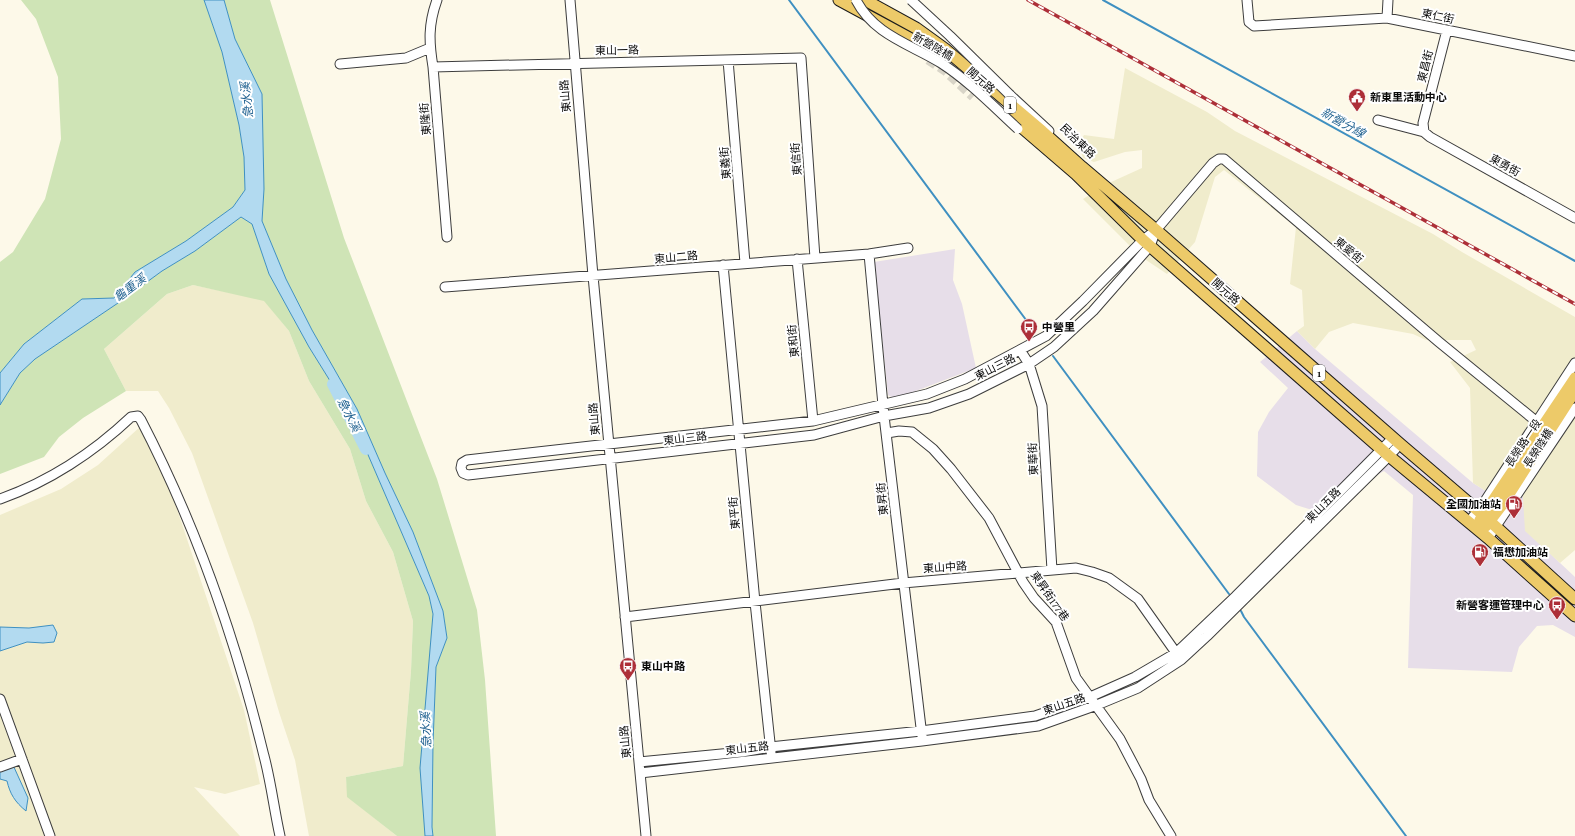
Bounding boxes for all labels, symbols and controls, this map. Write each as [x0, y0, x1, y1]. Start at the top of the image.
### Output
street label: 東仁街 [1421, 7, 1455, 25]
street label: 新營陸橋 [911, 30, 955, 62]
street label: 東山一路 [595, 44, 639, 56]
street label: 東昌街 [1415, 49, 1435, 83]
street label: 開元路 [965, 65, 997, 95]
water label: 急水溪 [238, 79, 256, 119]
street label: 東山路 [558, 79, 572, 113]
public building icon: 新東里活動中心 [1347, 87, 1367, 112]
place label: 新東里活動中心 [1370, 91, 1447, 103]
road number: 1 [1004, 97, 1016, 113]
street label: 東隆街 [418, 102, 432, 136]
water label: 新營分線 [1319, 105, 1369, 142]
street label: 民治東路 [1058, 121, 1098, 161]
street label: 東信街 [789, 142, 803, 176]
street label: 東義街 [718, 146, 732, 180]
street label: 東勇街 [1488, 152, 1522, 178]
street label: 東愛街 [1333, 235, 1365, 265]
street label: 東山二路 [654, 249, 698, 265]
water label: 龜重溪 [111, 270, 150, 304]
street label: 開元路 [1210, 276, 1242, 306]
bus stop icon: 中營里 [1019, 317, 1039, 342]
place label: 中營里 [1042, 321, 1075, 333]
street label: 東和街 [785, 324, 801, 358]
street label: 東山三路 [973, 352, 1017, 382]
road number: 1 [1313, 365, 1325, 381]
water label: 急水溪 [335, 396, 364, 436]
street label: 東山路 [587, 402, 601, 436]
street label: 長榮路一段 [1503, 417, 1543, 469]
street label: 長榮陸橋 [1521, 426, 1555, 470]
street label: 東山三路 [662, 429, 708, 447]
street label: 東華街 [1026, 442, 1040, 476]
street label: 東昇街 [874, 482, 890, 516]
street label: 東山五路 [1303, 485, 1343, 525]
fuel station icon: 全國加油站 [1504, 494, 1524, 519]
street label: 東平街 [727, 496, 741, 530]
place label: 全國加油站 [1446, 498, 1501, 510]
fuel station icon: 福懋加油站 [1470, 542, 1490, 567]
place label: 福懋加油站 [1493, 546, 1548, 558]
street label: 東山中路 [923, 559, 967, 575]
street label: 東昇街177巷 [1029, 569, 1071, 623]
bus stop icon: 新營客運管理中心 [1547, 595, 1567, 620]
place label: 新營客運管理中心 [1456, 599, 1544, 611]
bus stop icon: 東山中路 [618, 656, 638, 681]
place label: 東山中路 [641, 660, 686, 672]
street label: 東山五路 [1041, 691, 1087, 717]
water label: 急水溪 [418, 710, 434, 748]
street label: 東山路 [617, 725, 633, 759]
street label: 東山五路 [724, 739, 770, 757]

